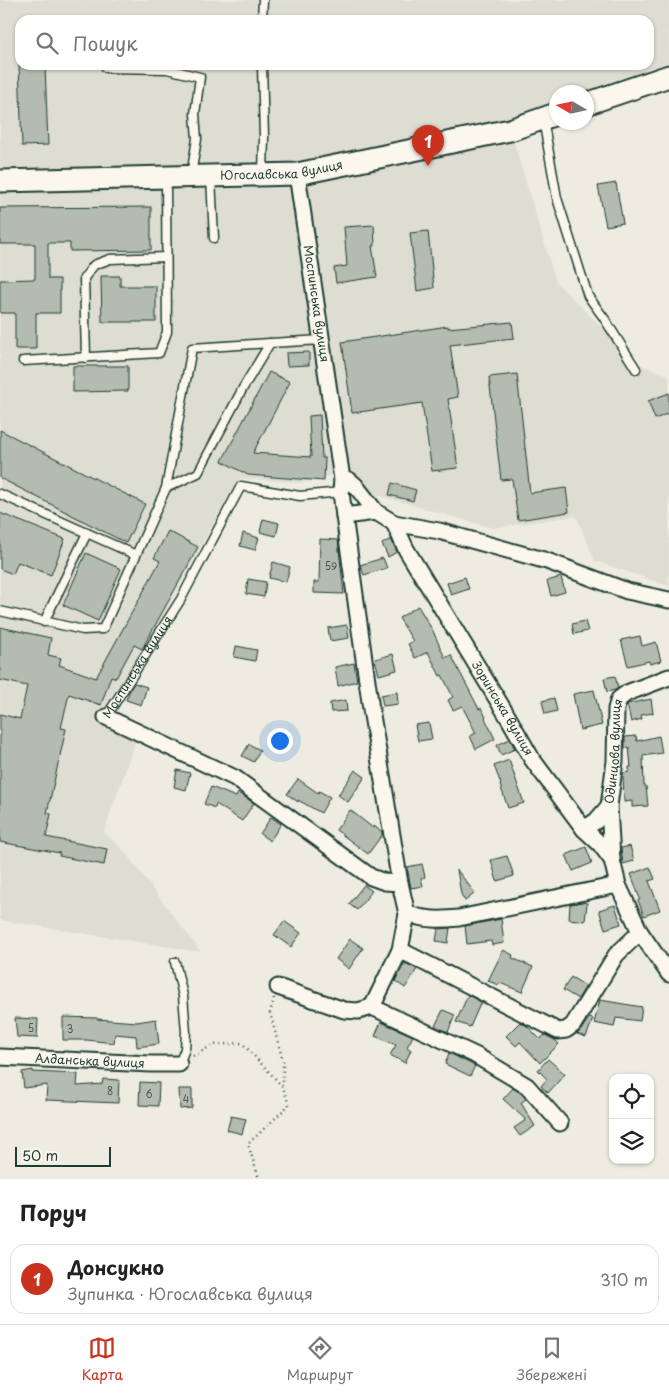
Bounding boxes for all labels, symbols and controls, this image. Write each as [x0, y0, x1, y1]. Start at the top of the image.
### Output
search box [15, 15, 654, 70]
icon: search [33, 29, 61, 57]
text: Пошук [73, 29, 138, 57]
north arrow [549, 85, 594, 130]
pin: 1 [412, 125, 444, 166]
street label: Югославська вулиця [220, 155, 344, 184]
street label: Моспинська вулиця [300, 244, 335, 363]
house number: 59 [325, 558, 337, 573]
street label: Моспинська вулиця [98, 612, 176, 721]
street label: Зоринська вулиця [467, 656, 538, 759]
street label: Одинцова вулиця [599, 696, 627, 805]
your location [267, 728, 293, 754]
house number: 5 [28, 1020, 34, 1035]
house number: 3 [67, 1021, 73, 1036]
street label: Алданська вулиця [35, 1049, 145, 1072]
map controls [609, 1074, 654, 1164]
button: locate [609, 1074, 654, 1119]
house number: 8 [107, 1083, 113, 1098]
house number: 6 [145, 1086, 153, 1101]
house number: 4 [183, 1091, 190, 1106]
button: layers [609, 1119, 654, 1164]
scale bar [15, 1144, 111, 1167]
text: 50 m [22, 1145, 58, 1166]
text: Поруч [20, 1196, 87, 1228]
text: Донсукно [68, 1253, 164, 1281]
text: 1 [33, 1267, 41, 1291]
text: 310 m [600, 1267, 648, 1291]
text: Зупинка · Югославська вулиця [68, 1281, 313, 1305]
tab: Карта [82, 1334, 123, 1385]
tab: Маршрут [287, 1334, 353, 1385]
tab: Збережені [517, 1334, 587, 1385]

